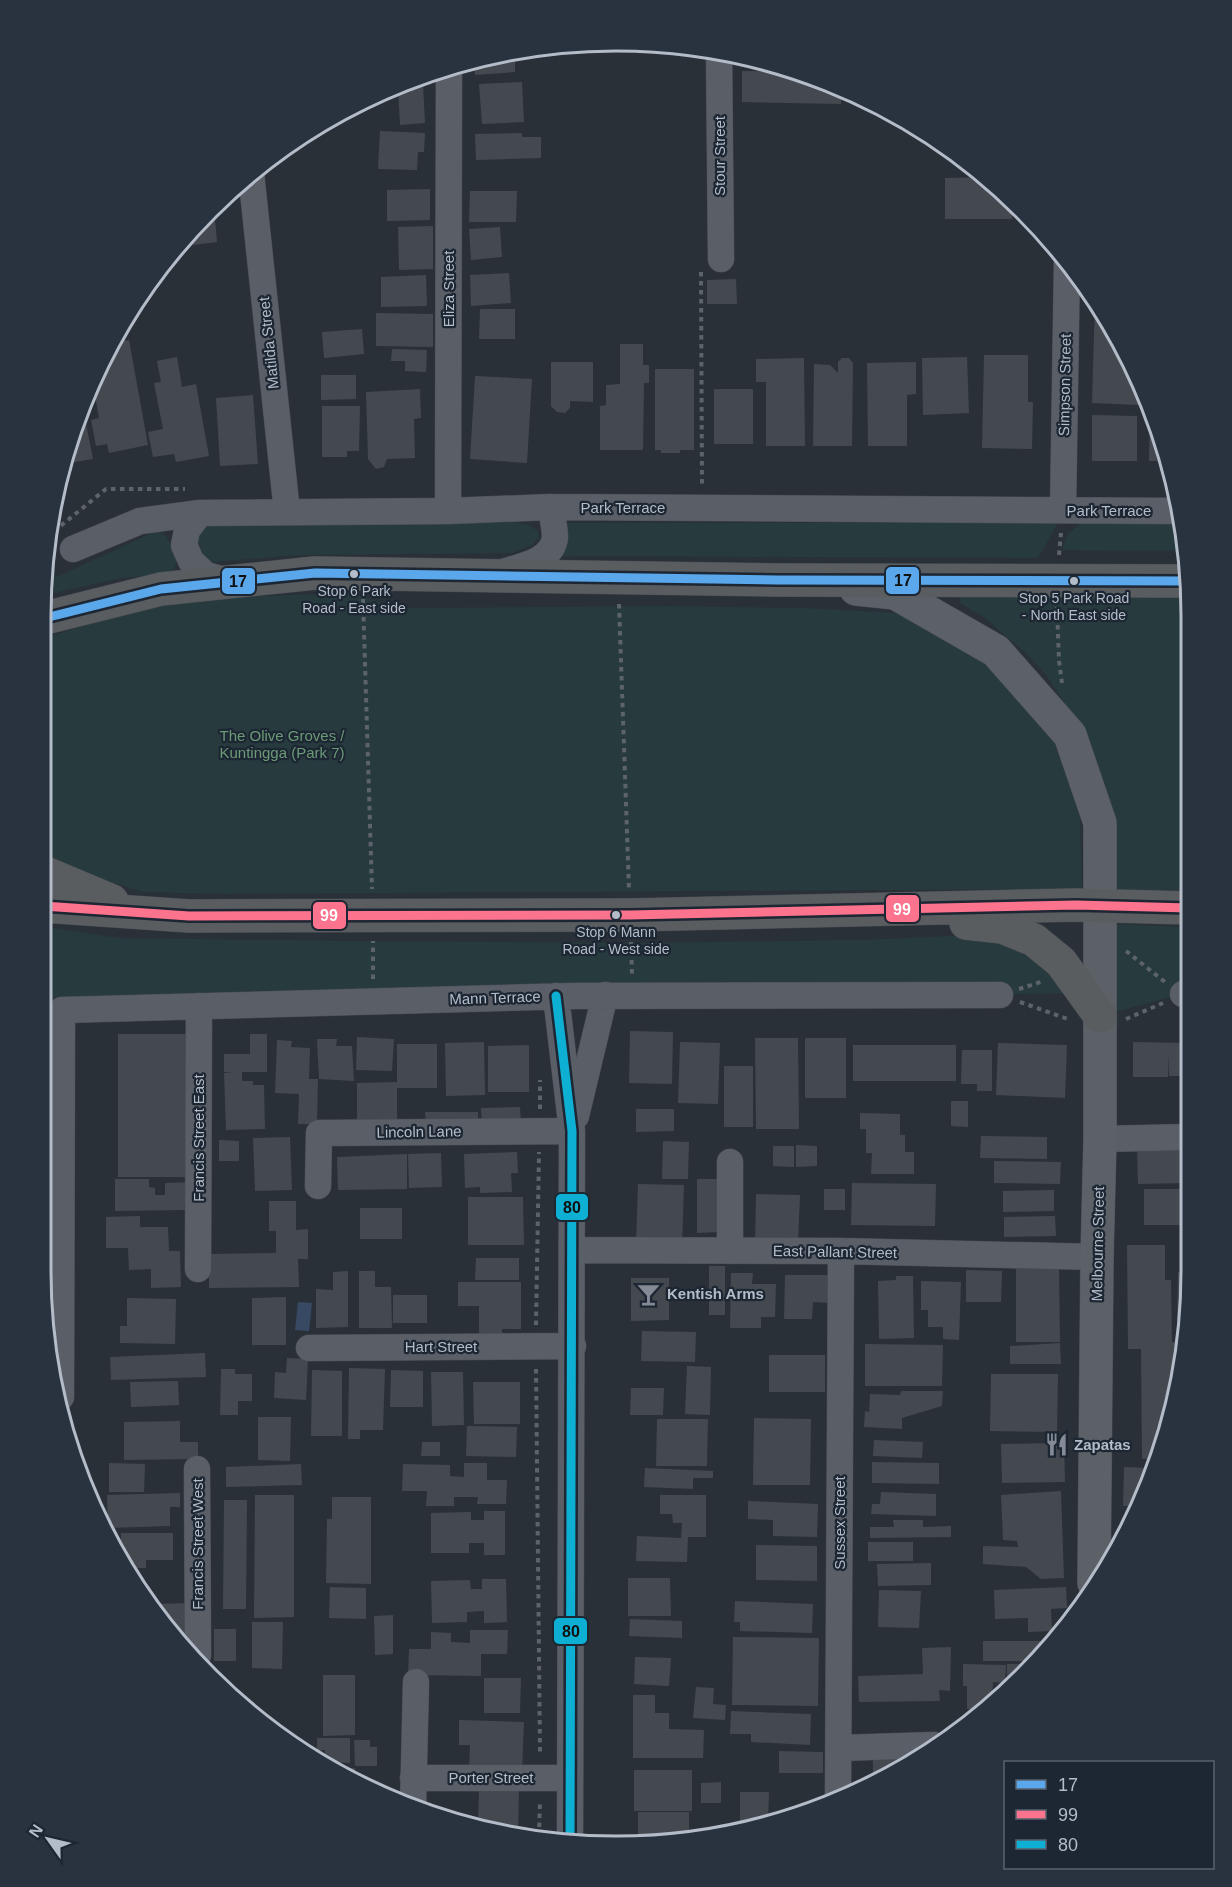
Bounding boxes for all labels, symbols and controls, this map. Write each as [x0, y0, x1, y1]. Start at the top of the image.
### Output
street label: Stour Street [711, 115, 728, 196]
street label: Eliza Street [440, 250, 457, 327]
street label: Matilda Street [255, 295, 282, 390]
street label: Simpson Street [1055, 333, 1074, 436]
street label: Park Terrace [581, 499, 665, 516]
street label: Park Terrace [1067, 502, 1151, 519]
line badge: 17 [885, 566, 920, 595]
line badge: 17 [221, 567, 256, 595]
marker: Stop 6 Park Road - East side [348, 568, 360, 580]
text: 17 [894, 572, 912, 589]
text: 17 [229, 573, 247, 590]
marker: Stop 5 Park Road - North East side [1068, 575, 1080, 587]
place label: Stop 6 Park Road - East side [302, 583, 406, 616]
place label: Stop 5 Park Road - North East side [1019, 590, 1129, 623]
park label: The Olive Groves / Kuntingga (Park 7) [219, 727, 345, 761]
line badge: 99 [885, 894, 920, 923]
line badge: 99 [312, 901, 347, 930]
text: 99 [893, 901, 911, 918]
text: 99 [320, 907, 338, 924]
marker: Stop 6 Mann Road - West side [610, 909, 622, 921]
place label: Stop 6 Mann Road - West side [562, 924, 670, 957]
street label: Mann Terrace [449, 987, 541, 1008]
street label: Francis Street East [190, 1073, 207, 1202]
street label: Lincoln Lane [376, 1122, 462, 1141]
street label: Melbourne Street [1088, 1185, 1107, 1302]
line badge: 80 [555, 1193, 589, 1221]
text: 80 [563, 1199, 581, 1216]
street label: East Pallant Street [773, 1242, 898, 1261]
bar icon: Kentish Arms [636, 1281, 662, 1307]
place label: Kentish Arms [667, 1285, 764, 1302]
street label: Hart Street [405, 1338, 478, 1355]
restaurant icon: Zapatas [1043, 1432, 1069, 1458]
place label: Zapatas [1074, 1436, 1131, 1453]
street label: Sussex Street [831, 1475, 848, 1570]
street label: Francis Street West [189, 1477, 206, 1610]
line badge: 80 [553, 1617, 588, 1645]
text: 80 [562, 1623, 580, 1640]
legend [1004, 1761, 1214, 1869]
street label: Porter Street [448, 1769, 534, 1786]
text: 17 [1058, 1775, 1078, 1795]
text: 99 [1058, 1805, 1078, 1825]
north arrow [18, 1809, 78, 1869]
text: N [26, 1821, 46, 1840]
text: 80 [1058, 1835, 1078, 1855]

